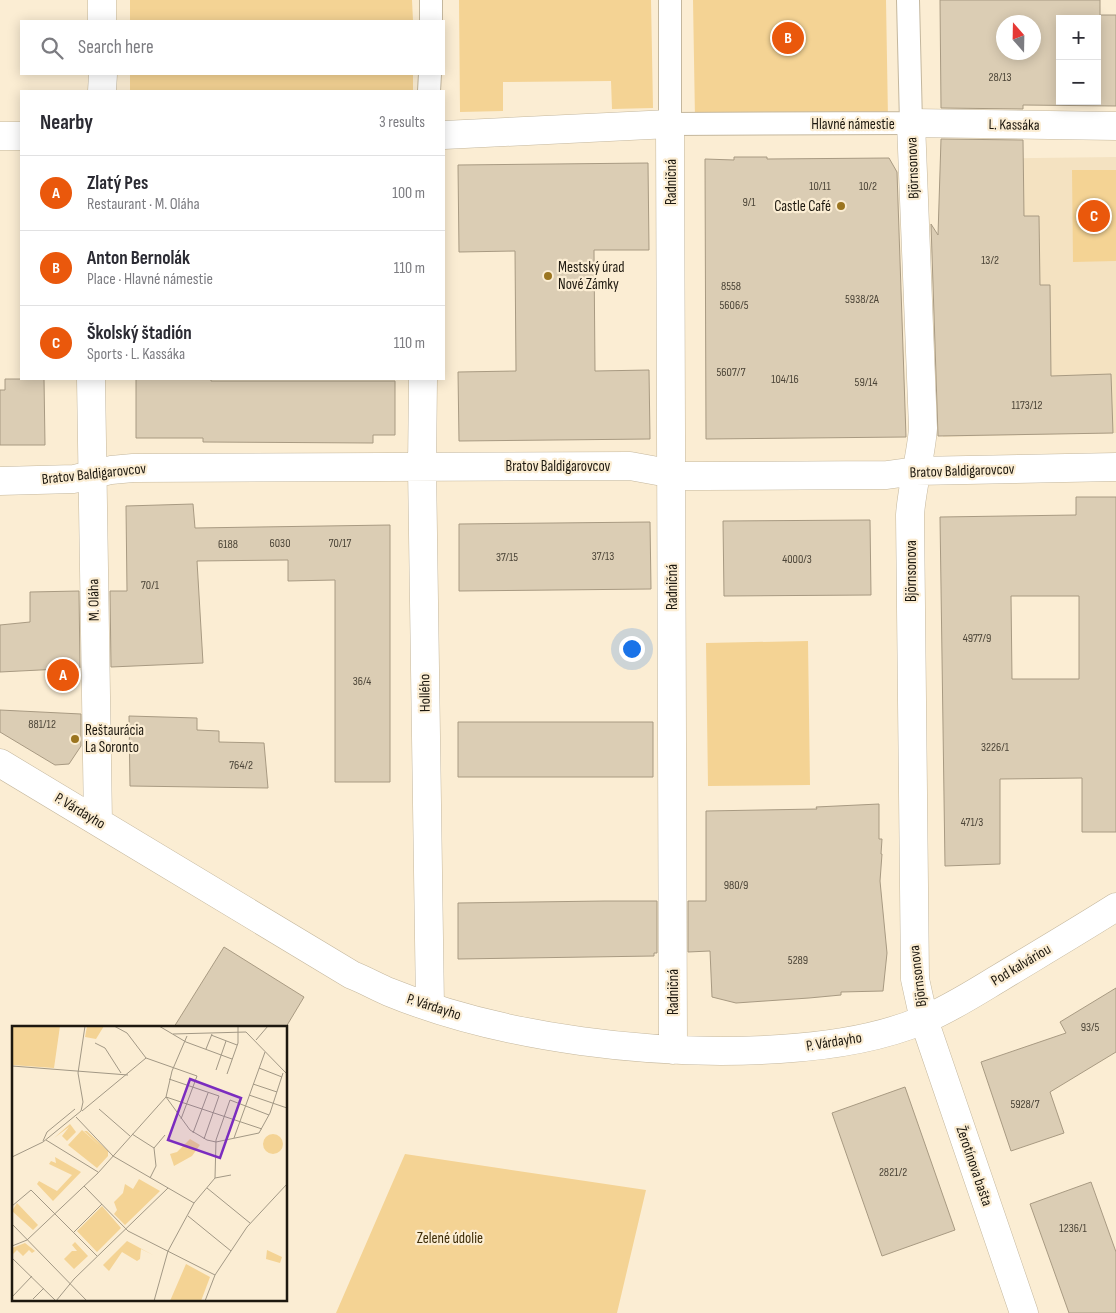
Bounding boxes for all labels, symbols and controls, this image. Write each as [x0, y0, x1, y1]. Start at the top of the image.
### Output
north arrow [996, 15, 1041, 60]
map controls [1056, 15, 1101, 105]
button: + [1056, 15, 1101, 60]
pin: B [772, 19, 804, 57]
search box [20, 20, 445, 75]
icon: search [38, 34, 66, 62]
text: Search here [78, 36, 154, 59]
button: − [1056, 60, 1101, 105]
house number: 28/13 [989, 70, 1011, 85]
text: Nearby [40, 110, 93, 135]
text: 3 results [379, 113, 425, 132]
street label: Hlavné námestie [811, 115, 895, 134]
street label: L. Kassáka [988, 115, 1040, 135]
street label: Björnsonova [902, 137, 924, 199]
street label: Radničná [662, 159, 681, 205]
text: Zlatý Pes [87, 172, 148, 195]
house number: 10/11 [809, 179, 832, 194]
house number: 10/2 [859, 179, 877, 194]
text: A [52, 184, 60, 203]
text: 100 m [392, 184, 425, 203]
text: Restaurant · M. Oláha [87, 195, 200, 214]
house number: 9/1 [742, 195, 756, 210]
place label: Castle Café [774, 197, 831, 216]
pin: C [1078, 197, 1110, 235]
marker: Castle Café [835, 200, 847, 212]
text: Anton Bernolák [87, 247, 190, 270]
house number: 13/2 [981, 253, 999, 268]
place label: Mestský úrad Nové Zámky [558, 258, 624, 294]
text: B [52, 259, 60, 278]
text: 110 m [394, 259, 425, 278]
text: Place · Hlavné námestie [87, 270, 213, 289]
marker: Mestský úrad Nové Zámky [542, 270, 554, 282]
house number: 8558 [721, 279, 741, 294]
house number: 5938/2A [845, 292, 880, 307]
house number: 5606/5 [720, 298, 749, 313]
text: Školský štadión [87, 322, 192, 345]
text: C [52, 334, 60, 353]
text: 110 m [394, 334, 425, 353]
text: Sports · L. Kassáka [87, 345, 185, 364]
house number: 5607/7 [717, 365, 746, 380]
house number: 104/16 [771, 372, 799, 387]
house number: 59/14 [855, 375, 877, 390]
house number: 1173/12 [1012, 398, 1043, 413]
street label: Bratov Baldigarovcov [506, 457, 611, 476]
street label: Bratov Baldigarovcov [41, 459, 147, 489]
street label: Bratov Baldigarovcov [909, 460, 1015, 482]
house number: 6030 [270, 536, 291, 551]
house number: 70/17 [329, 536, 351, 551]
house number: 6188 [218, 537, 238, 552]
street label: Björnsonova [902, 540, 921, 602]
house number: 37/13 [592, 549, 614, 564]
house number: 37/15 [496, 550, 518, 565]
house number: 4000/3 [782, 552, 812, 567]
street label: Radničná [663, 564, 682, 610]
street label: M. Oláha [84, 578, 104, 621]
house number: 70/1 [141, 578, 160, 593]
house number: 4977/9 [963, 631, 991, 646]
your location [619, 636, 645, 662]
pin: A [47, 656, 79, 694]
house number: 36/4 [353, 674, 371, 689]
street label: Hollého [415, 674, 435, 712]
house number: 881/12 [28, 717, 56, 732]
place label: Reštaurácia La Soronto [85, 721, 144, 757]
marker: Reštaurácia La Soronto [69, 733, 81, 745]
house number: 3226/1 [981, 740, 1010, 755]
house number: 764/2 [229, 758, 253, 773]
street label: P. Várdayho [51, 788, 109, 834]
house number: 471/3 [961, 815, 983, 830]
house number: 980/9 [724, 878, 748, 893]
street label: Pod kalváriou [988, 940, 1054, 990]
street label: Björnsonova [905, 944, 931, 1008]
house number: 5289 [788, 953, 808, 968]
street label: Radničná [664, 969, 683, 1015]
street label: P. Várdayho [404, 989, 464, 1025]
house number: 93/5 [1081, 1020, 1100, 1035]
inset map [12, 1026, 288, 1300]
street label: P. Várdayho [805, 1028, 863, 1056]
house number: 5928/7 [1010, 1097, 1040, 1112]
street label: Žerotínova bašta [951, 1123, 997, 1209]
house number: 2821/2 [879, 1165, 907, 1180]
house number: 1236/1 [1059, 1221, 1087, 1236]
park label: Zelené údolie [417, 1229, 483, 1248]

